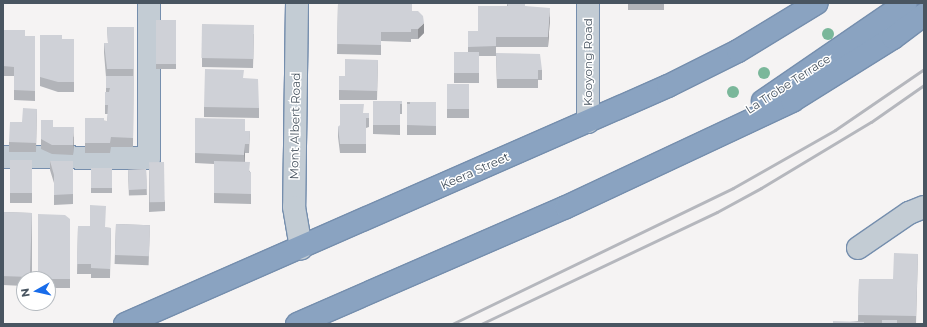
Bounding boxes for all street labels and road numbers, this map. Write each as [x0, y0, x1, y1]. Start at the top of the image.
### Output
street label: Kooyong Road [581, 18, 595, 106]
street label: La Trobe Terrace [743, 51, 833, 117]
street label: Mont Albert Road [287, 73, 303, 179]
street label: Keera Street [438, 149, 512, 193]

